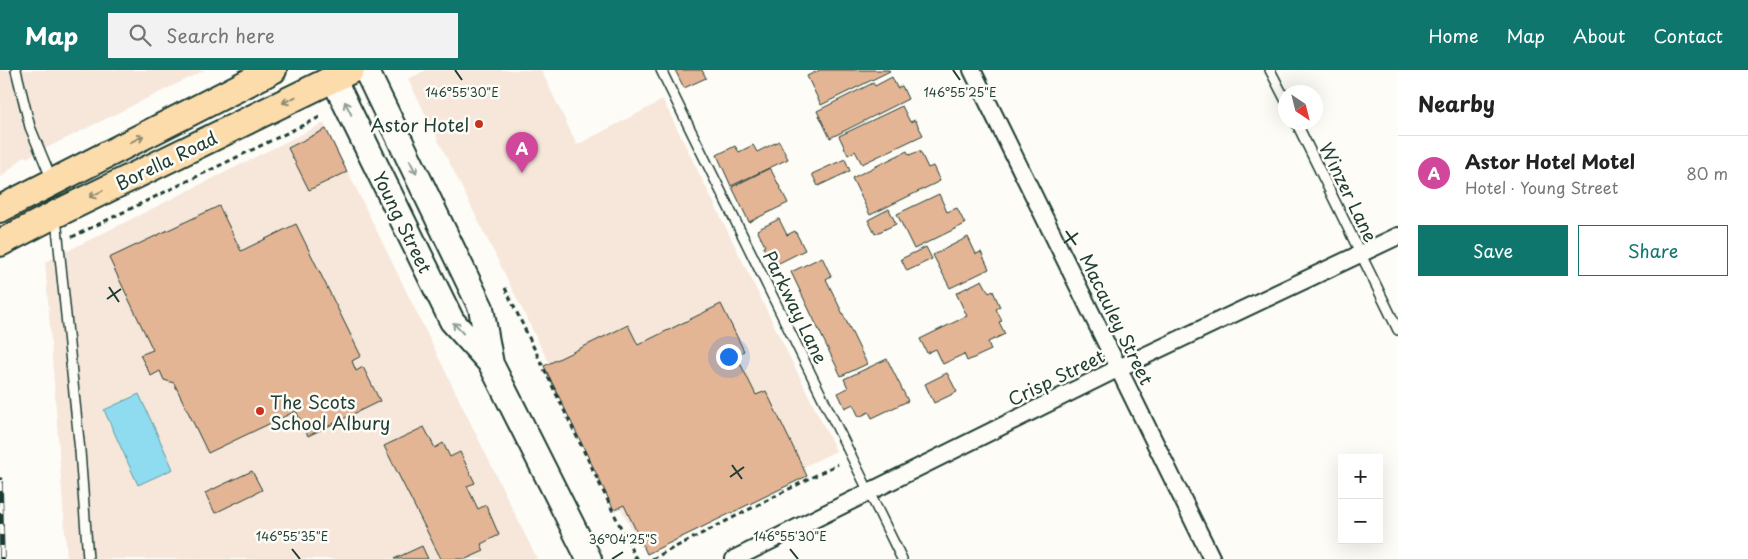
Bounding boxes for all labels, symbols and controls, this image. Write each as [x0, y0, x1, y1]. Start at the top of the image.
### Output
search box [108, 13, 458, 58]
text: Map [25, 17, 78, 53]
icon: search [126, 21, 154, 49]
text: Search here [166, 21, 275, 49]
text: Home [1428, 22, 1478, 49]
text: Map [1506, 22, 1545, 49]
text: About [1573, 22, 1625, 49]
text: Contact [1653, 22, 1723, 49]
text: 146°55'30"E [425, 83, 499, 101]
text: 146°55'25"E [923, 83, 997, 101]
north arrow [1278, 85, 1323, 130]
text: Nearby [1418, 87, 1495, 119]
one-way arrow [282, 95, 297, 105]
one-way arrow [343, 101, 352, 116]
place label: Astor Hotel [371, 111, 469, 138]
marker: Astor Hotel [473, 118, 485, 130]
street label: Borella Road [111, 124, 221, 196]
pin: A [506, 132, 538, 173]
one-way arrow [129, 134, 144, 143]
street label: Winzer Lane [1313, 137, 1385, 247]
text: Astor Hotel Motel [1465, 147, 1635, 175]
one-way arrow [408, 159, 418, 174]
text: A [1428, 161, 1440, 185]
text: 80 m [1686, 161, 1728, 185]
street label: Young Street [367, 166, 439, 278]
text: Hotel · Young Street [1465, 175, 1618, 199]
one-way arrow [89, 190, 104, 199]
button: Save [1418, 225, 1568, 276]
button: Share [1578, 225, 1728, 276]
street label: Parkway Lane [757, 246, 835, 368]
street label: Macauley Street [1074, 249, 1160, 389]
one-way arrow [452, 322, 464, 335]
street label: Crisp Street [1003, 342, 1109, 412]
your location [716, 344, 742, 370]
place label: The Scots School Albury [270, 388, 390, 436]
marker: The Scots School Albury [254, 405, 266, 417]
map controls [1338, 454, 1383, 544]
button: + [1338, 454, 1383, 499]
button: − [1338, 499, 1383, 544]
text: 146°55'35"E [256, 527, 328, 545]
text: 146°55'30"E [753, 527, 827, 545]
text: 36°04'25"S [589, 530, 657, 548]

